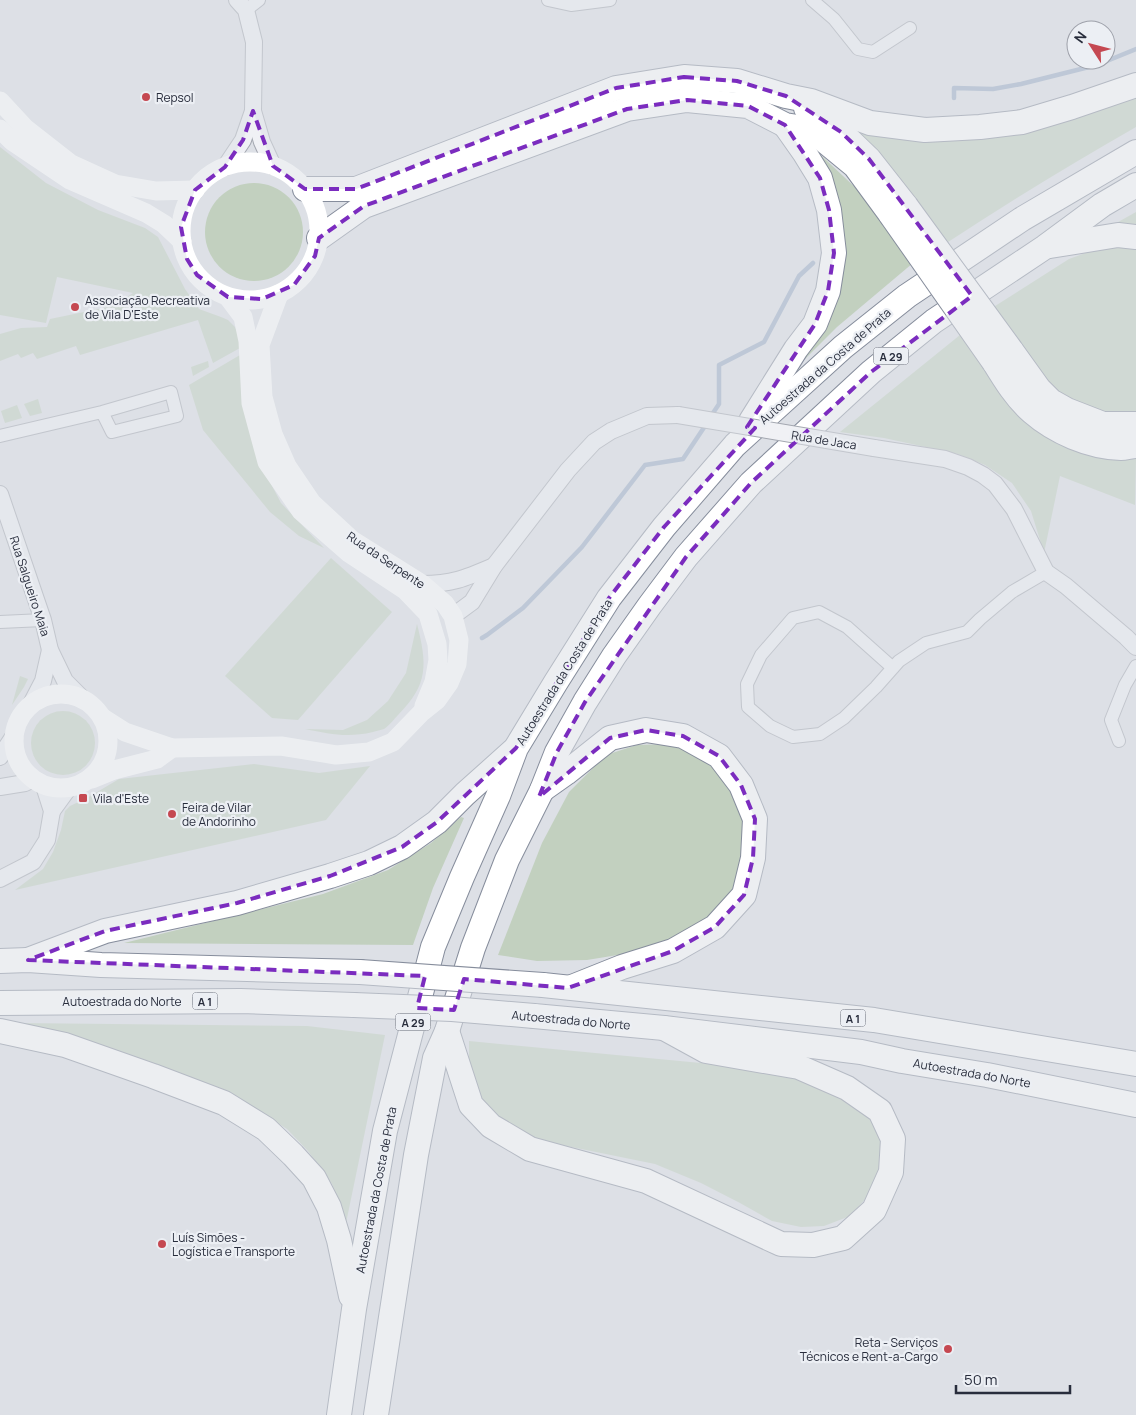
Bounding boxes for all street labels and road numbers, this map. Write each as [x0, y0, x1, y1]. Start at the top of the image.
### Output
street label: Autoestrada da Costa de Prata [755, 304, 895, 428]
road number: A 29 [874, 348, 908, 364]
street label: Rua de Jaca [790, 426, 858, 454]
street label: Rua da Serpente [343, 527, 429, 593]
street label: Rua Salgueiro Maia [6, 534, 54, 638]
street label: Autoestrada da Costa de Prata [512, 596, 616, 748]
road number: A 1 [192, 992, 218, 1009]
street label: Autoestrada do Norte [62, 993, 182, 1010]
street label: Autoestrada do Norte [511, 1006, 631, 1034]
road number: A 1 [840, 1010, 866, 1026]
road number: A 29 [396, 1014, 430, 1030]
street label: Autoestrada do Norte [912, 1054, 1032, 1092]
street label: Autoestrada da Costa de Prata [351, 1105, 401, 1275]

